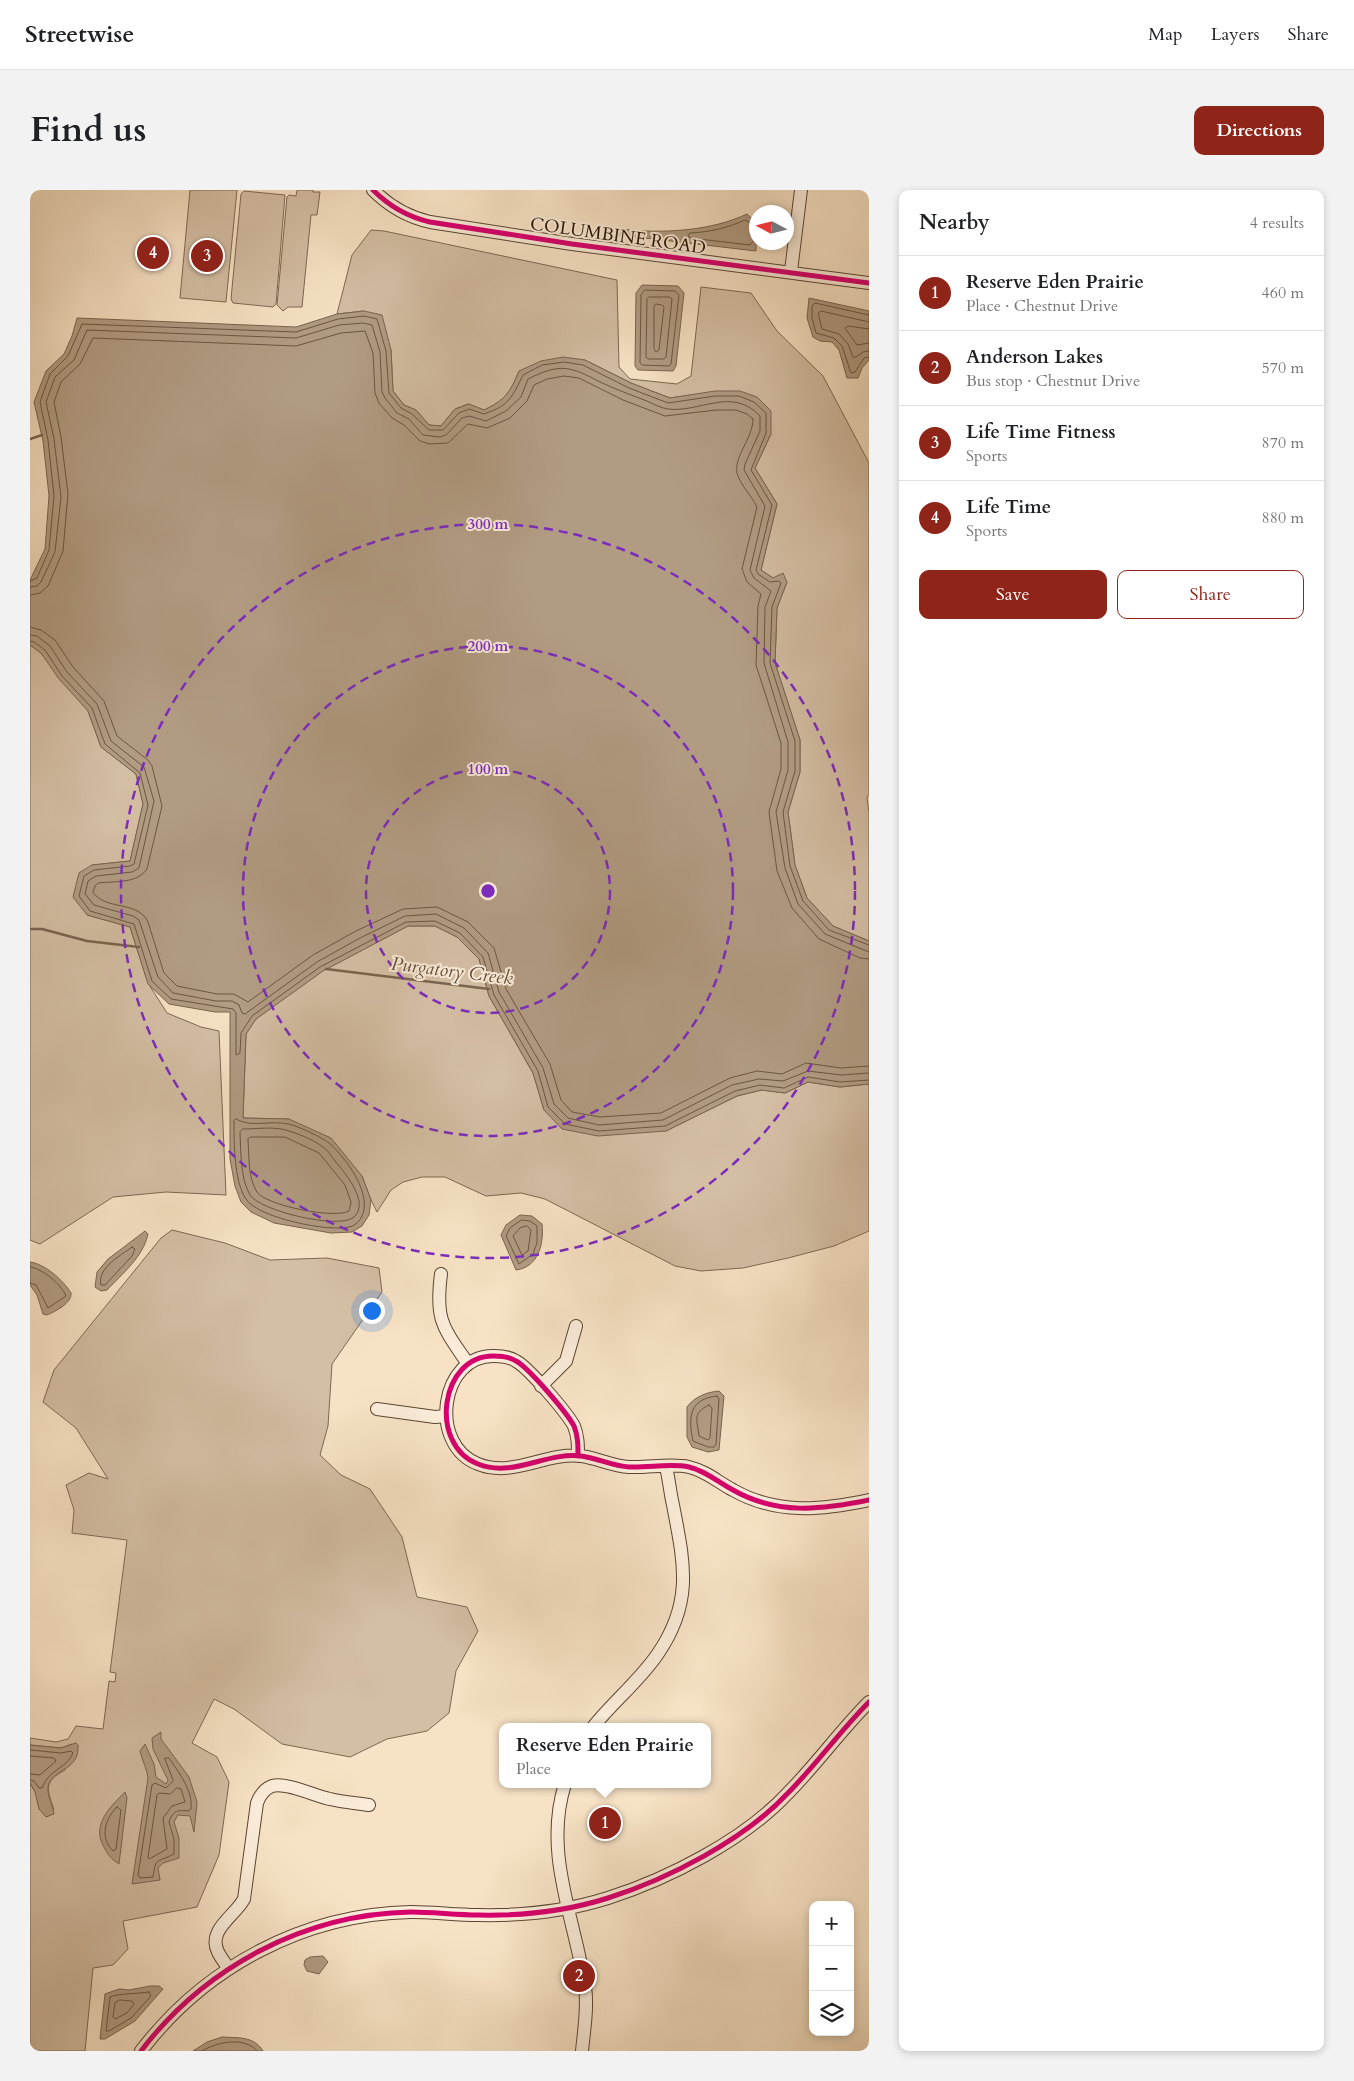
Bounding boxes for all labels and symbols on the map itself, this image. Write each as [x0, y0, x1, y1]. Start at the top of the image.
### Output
north arrow [749, 205, 794, 250]
street label: COLUMBINE ROAD [529, 211, 707, 261]
pin: 4 [137, 234, 169, 272]
pin: 3 [191, 237, 223, 275]
text: 300 m [468, 514, 509, 534]
text: 200 m [468, 636, 509, 656]
text: 100 m [468, 759, 509, 779]
centre of rings [479, 882, 497, 900]
water label: Purgatory Creek [390, 951, 515, 991]
your location [359, 1298, 385, 1324]
pin: 1 [589, 1804, 621, 1842]
pin: 2 [563, 1957, 595, 1995]

